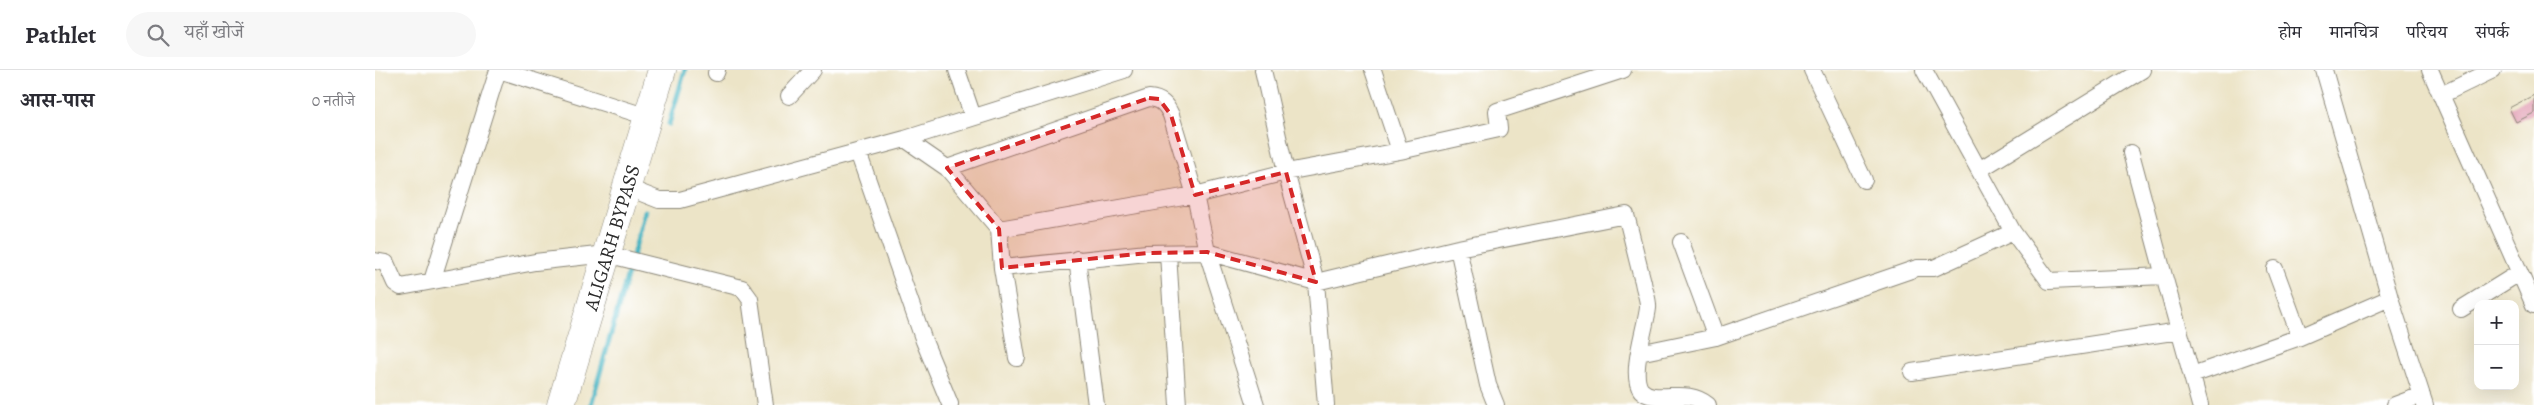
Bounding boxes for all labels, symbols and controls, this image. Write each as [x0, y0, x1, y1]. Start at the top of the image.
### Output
search box [126, 12, 476, 57]
text: Pathlet [25, 19, 96, 51]
text: यहाँ खोजें [184, 19, 244, 45]
text: होम [2279, 20, 2302, 44]
text: मानचित्र [2330, 20, 2378, 44]
text: परिचय [2406, 20, 2447, 44]
text: संपर्क [2475, 20, 2509, 44]
icon: search [144, 21, 172, 49]
text: आस-पास [20, 86, 94, 114]
text: 0 नतीजे [312, 90, 355, 112]
street label: ALIGARH BYPASS [576, 161, 646, 315]
map controls [2474, 300, 2519, 390]
button: + [2474, 300, 2519, 345]
button: − [2474, 345, 2519, 390]

